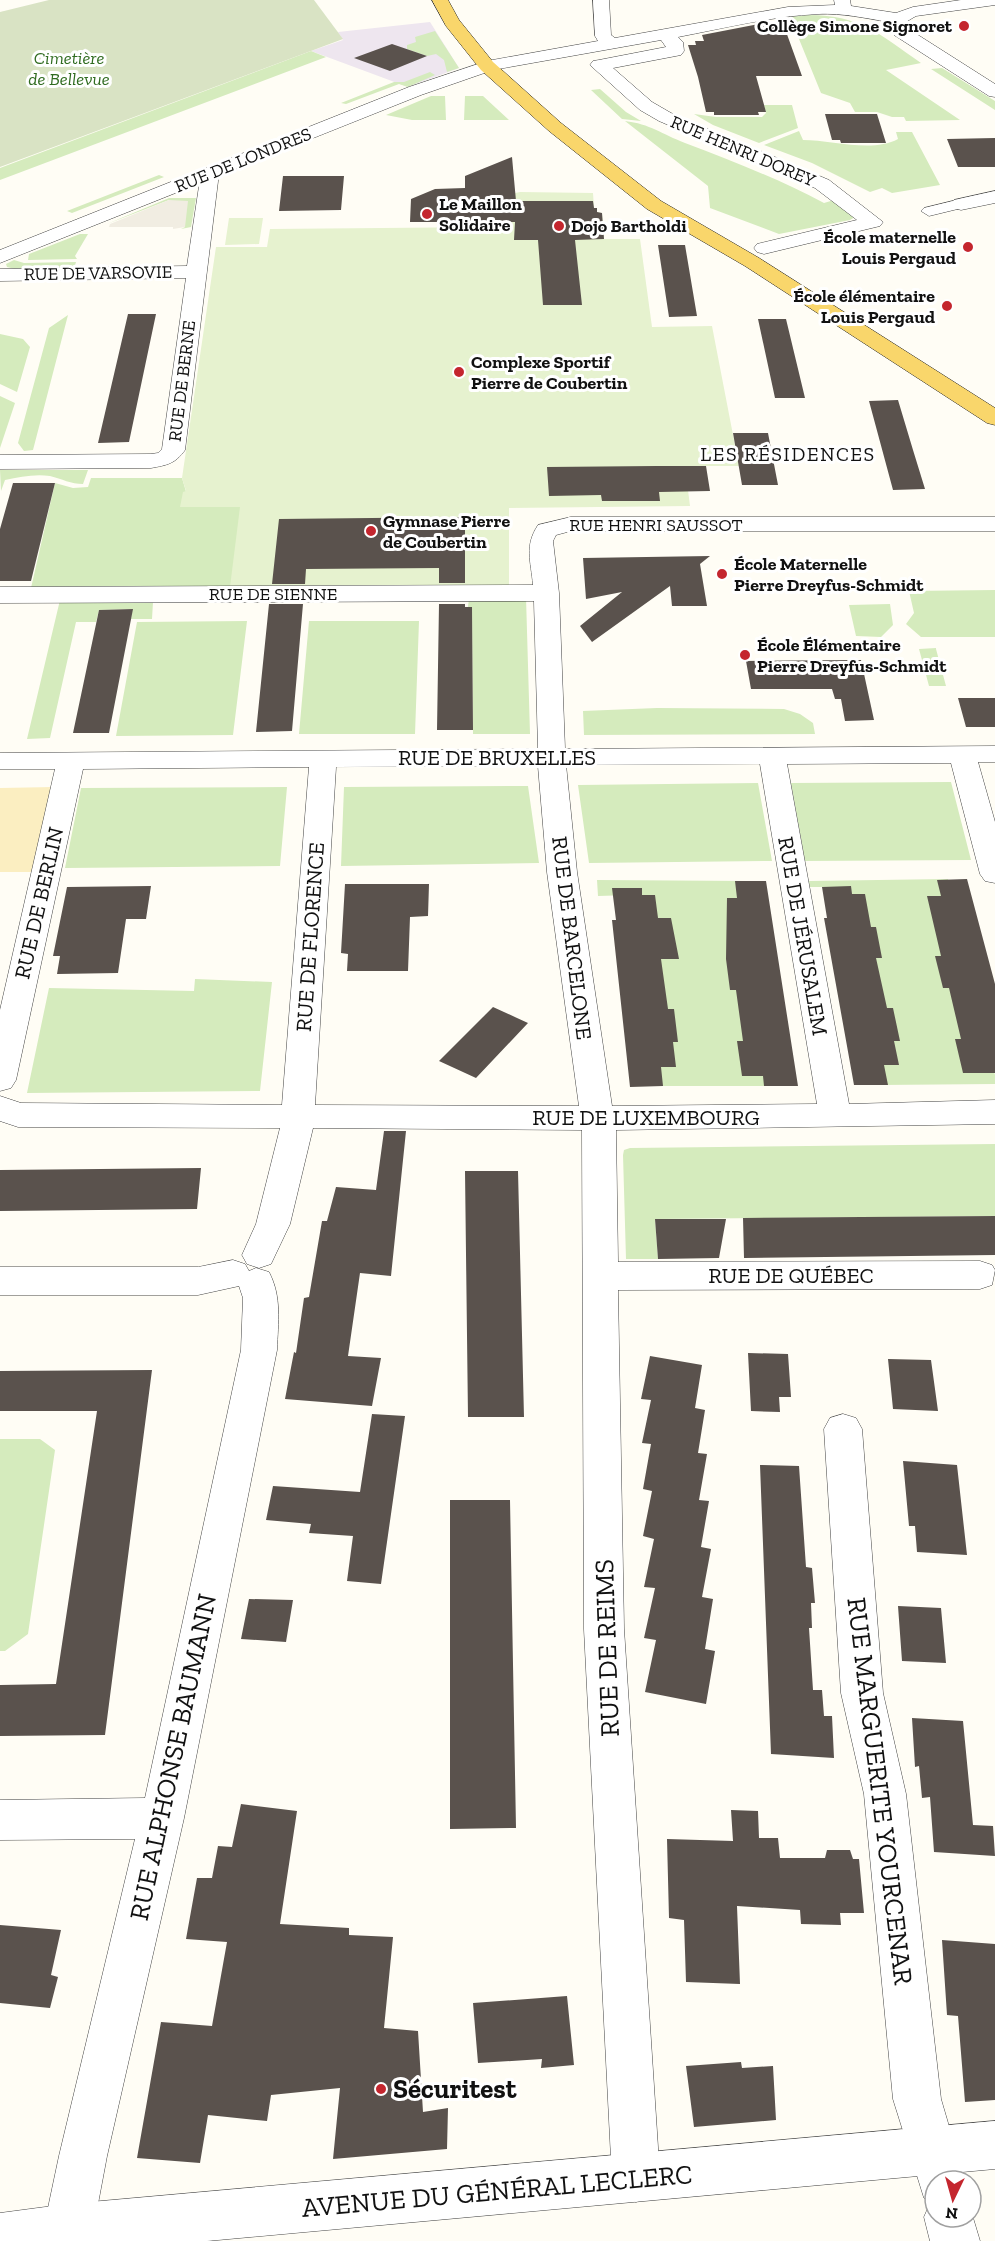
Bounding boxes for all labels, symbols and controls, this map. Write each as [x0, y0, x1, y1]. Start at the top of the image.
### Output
place label: Collège Simone Signoret [757, 15, 953, 37]
marker: Collège Simone Signoret [957, 19, 971, 33]
park label: Cimetière de Bellevue [28, 47, 110, 90]
street label: RUE HENRI DOREY [667, 111, 819, 191]
street label: RUE DE LONDRES [171, 123, 315, 197]
place label: Le Maillon Solidaire [439, 193, 522, 236]
marker: Le Maillon Solidaire [420, 207, 434, 221]
place label: Dojo Bartholdi [571, 215, 687, 237]
marker: Dojo Bartholdi [552, 219, 566, 233]
place label: École maternelle Louis Pergaud [823, 226, 957, 269]
marker: École maternelle Louis Pergaud [961, 240, 975, 254]
street label: RUE DE VARSOVIE [24, 261, 172, 285]
place label: École élémentaire Louis Pergaud [793, 285, 936, 328]
marker: École élémentaire Louis Pergaud [940, 299, 954, 313]
street label: RUE DE BERNE [164, 319, 200, 443]
place label: Complexe Sportif Pierre de Coubertin [471, 351, 628, 394]
marker: Complexe Sportif Pierre de Coubertin [452, 365, 466, 379]
district label: LES RÉSIDENCES [700, 442, 876, 466]
place label: Gymnase Pierre de Coubertin [383, 510, 510, 553]
street label: RUE HENRI SAUSSOT [569, 514, 743, 536]
marker: Gymnase Pierre de Coubertin [364, 524, 378, 538]
place label: École Maternelle Pierre Dreyfus-Schmidt [734, 553, 924, 596]
marker: École Maternelle Pierre Dreyfus-Schmidt [715, 567, 729, 581]
street label: RUE DE SIENNE [209, 583, 337, 605]
place label: École Élémentaire Pierre Dreyfus-Schmidt [757, 634, 947, 677]
marker: École Élémentaire Pierre Dreyfus-Schmidt [738, 648, 752, 662]
street label: RUE DE BRUXELLES [398, 744, 596, 771]
street label: RUE DE BERLIN [8, 824, 70, 982]
street label: RUE DE JÉRUSALEM [772, 834, 834, 1038]
street label: RUE DE BARCELONE [546, 835, 598, 1041]
street label: RUE DE FLORENCE [290, 841, 330, 1033]
street label: RUE DE LUXEMBOURG [532, 1104, 760, 1131]
street label: RUE DE QUÉBEC [708, 1262, 874, 1289]
street label: RUE DE REIMS [588, 1559, 626, 1737]
street label: RUE ALPHONSE BAUMANN [123, 1591, 223, 1923]
street label: RUE MARGUERITE YOURCENAR [840, 1595, 920, 1987]
place label: Sécuritest [393, 2073, 517, 2105]
marker: Sécuritest [374, 2082, 388, 2096]
street label: AVENUE DU GÉNÉRAL LECLERC [300, 2158, 694, 2224]
north arrow [923, 2169, 983, 2229]
text: N [945, 2203, 959, 2223]

